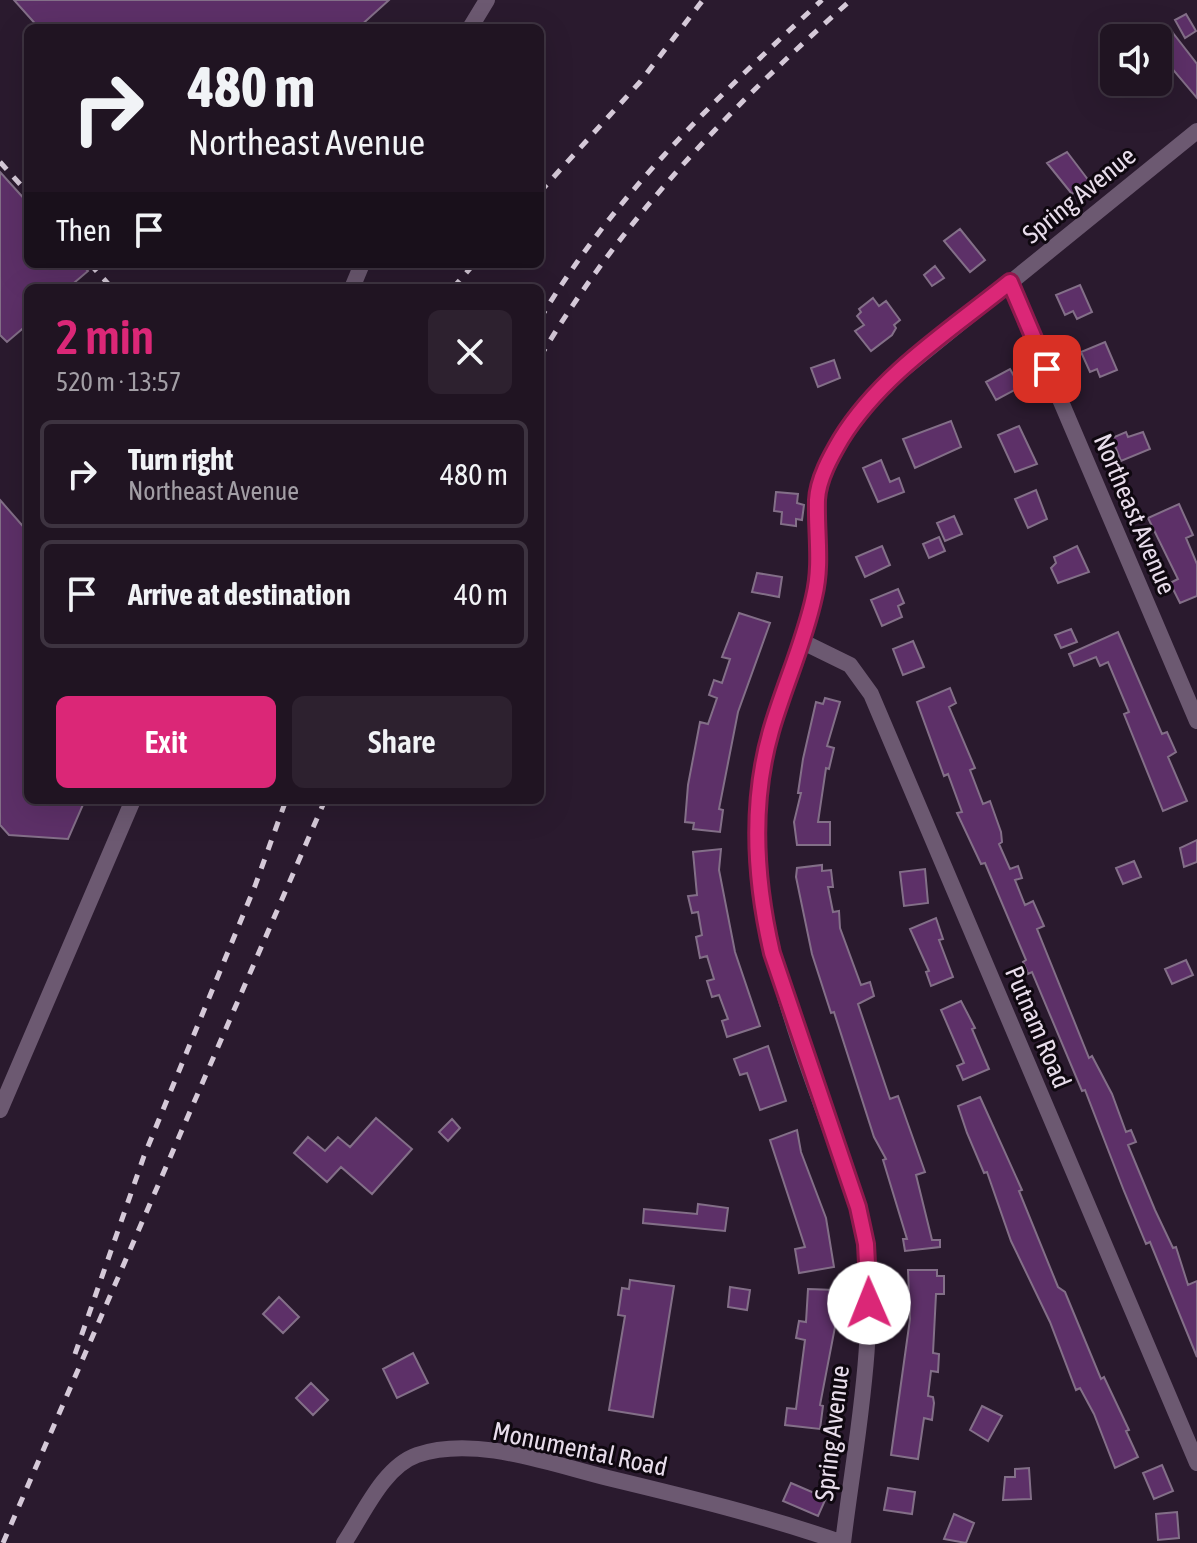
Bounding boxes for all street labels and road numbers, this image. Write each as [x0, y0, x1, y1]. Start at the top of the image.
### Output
street label: Spring Avenue [1017, 140, 1141, 250]
street label: Northeast Avenue [1088, 429, 1182, 599]
street label: Putnam Road [999, 962, 1077, 1092]
street label: Spring Avenue [809, 1364, 855, 1502]
street label: Monumental Road [490, 1416, 670, 1482]

